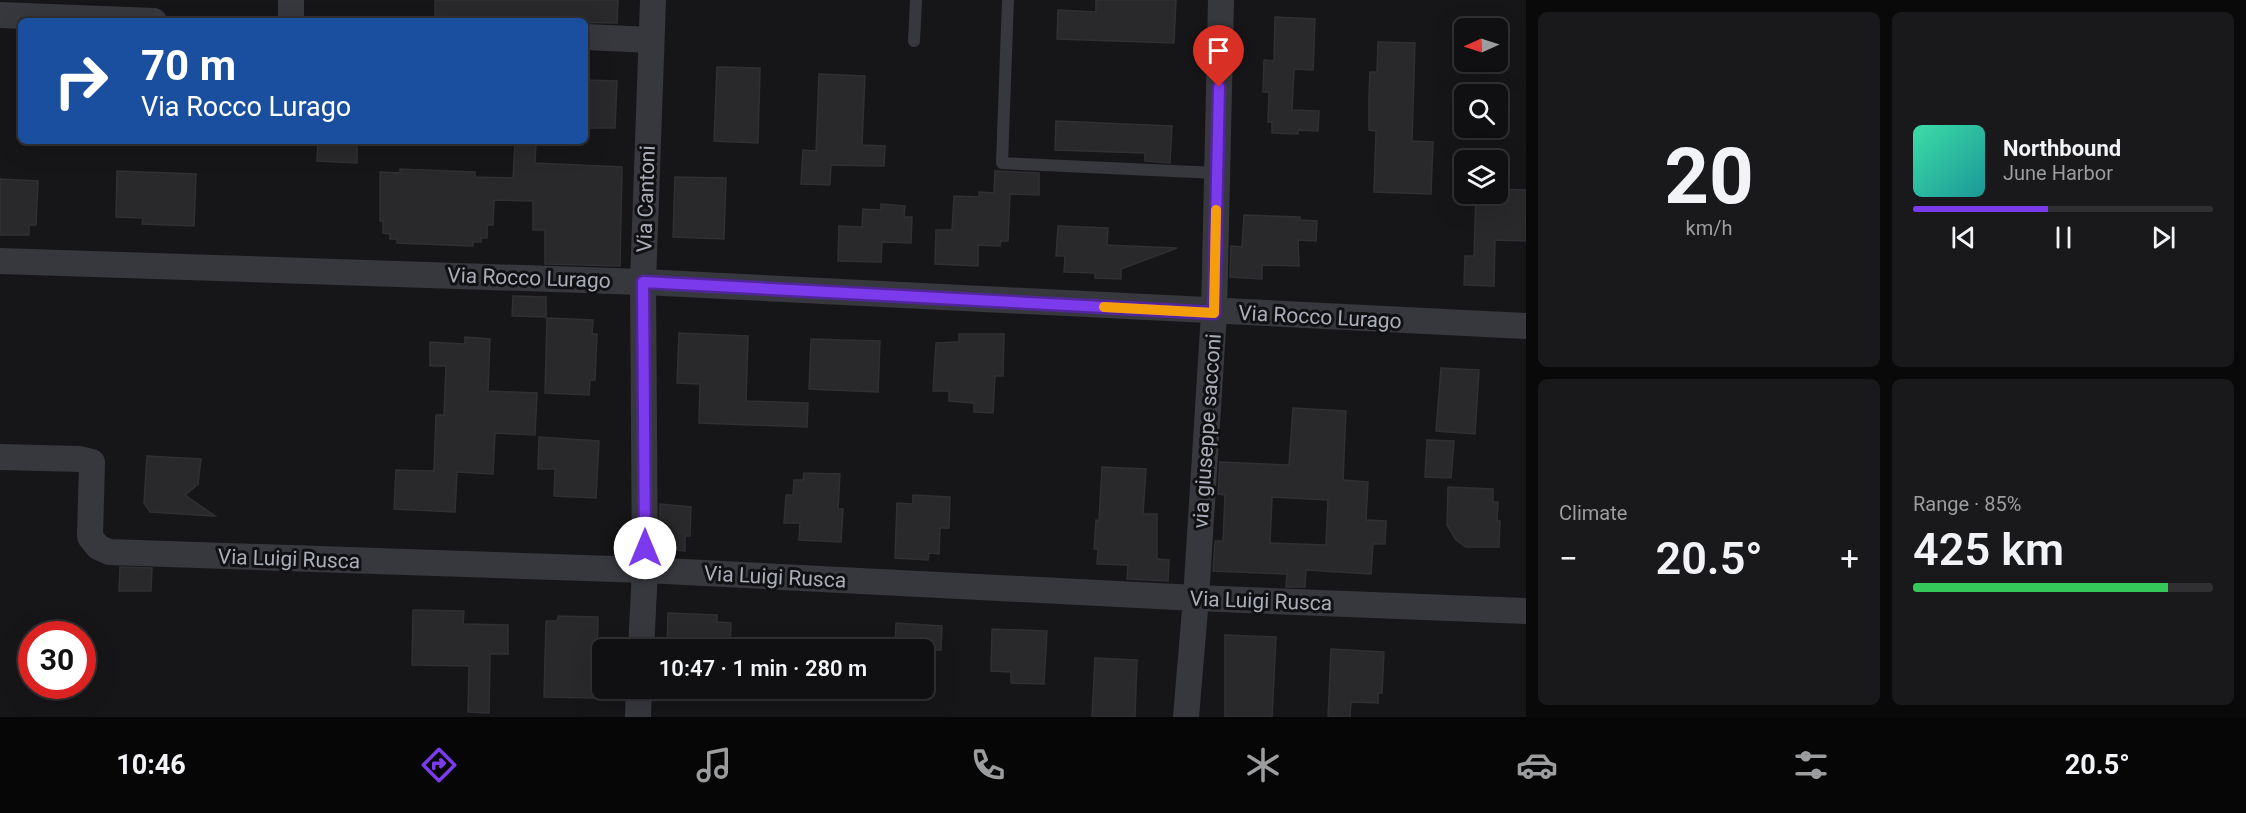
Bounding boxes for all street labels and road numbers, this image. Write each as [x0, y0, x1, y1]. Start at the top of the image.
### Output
street label: Via Cantoni [632, 145, 660, 253]
street label: Via Rocco Lurago [447, 263, 611, 293]
street label: Via Rocco Lurago [1238, 301, 1402, 333]
street label: via giuseppe sacconi [1188, 333, 1226, 529]
street label: Via Luigi Rusca [217, 545, 361, 573]
street label: Via Luigi Rusca [703, 561, 847, 593]
street label: Via Luigi Rusca [1189, 587, 1333, 615]

